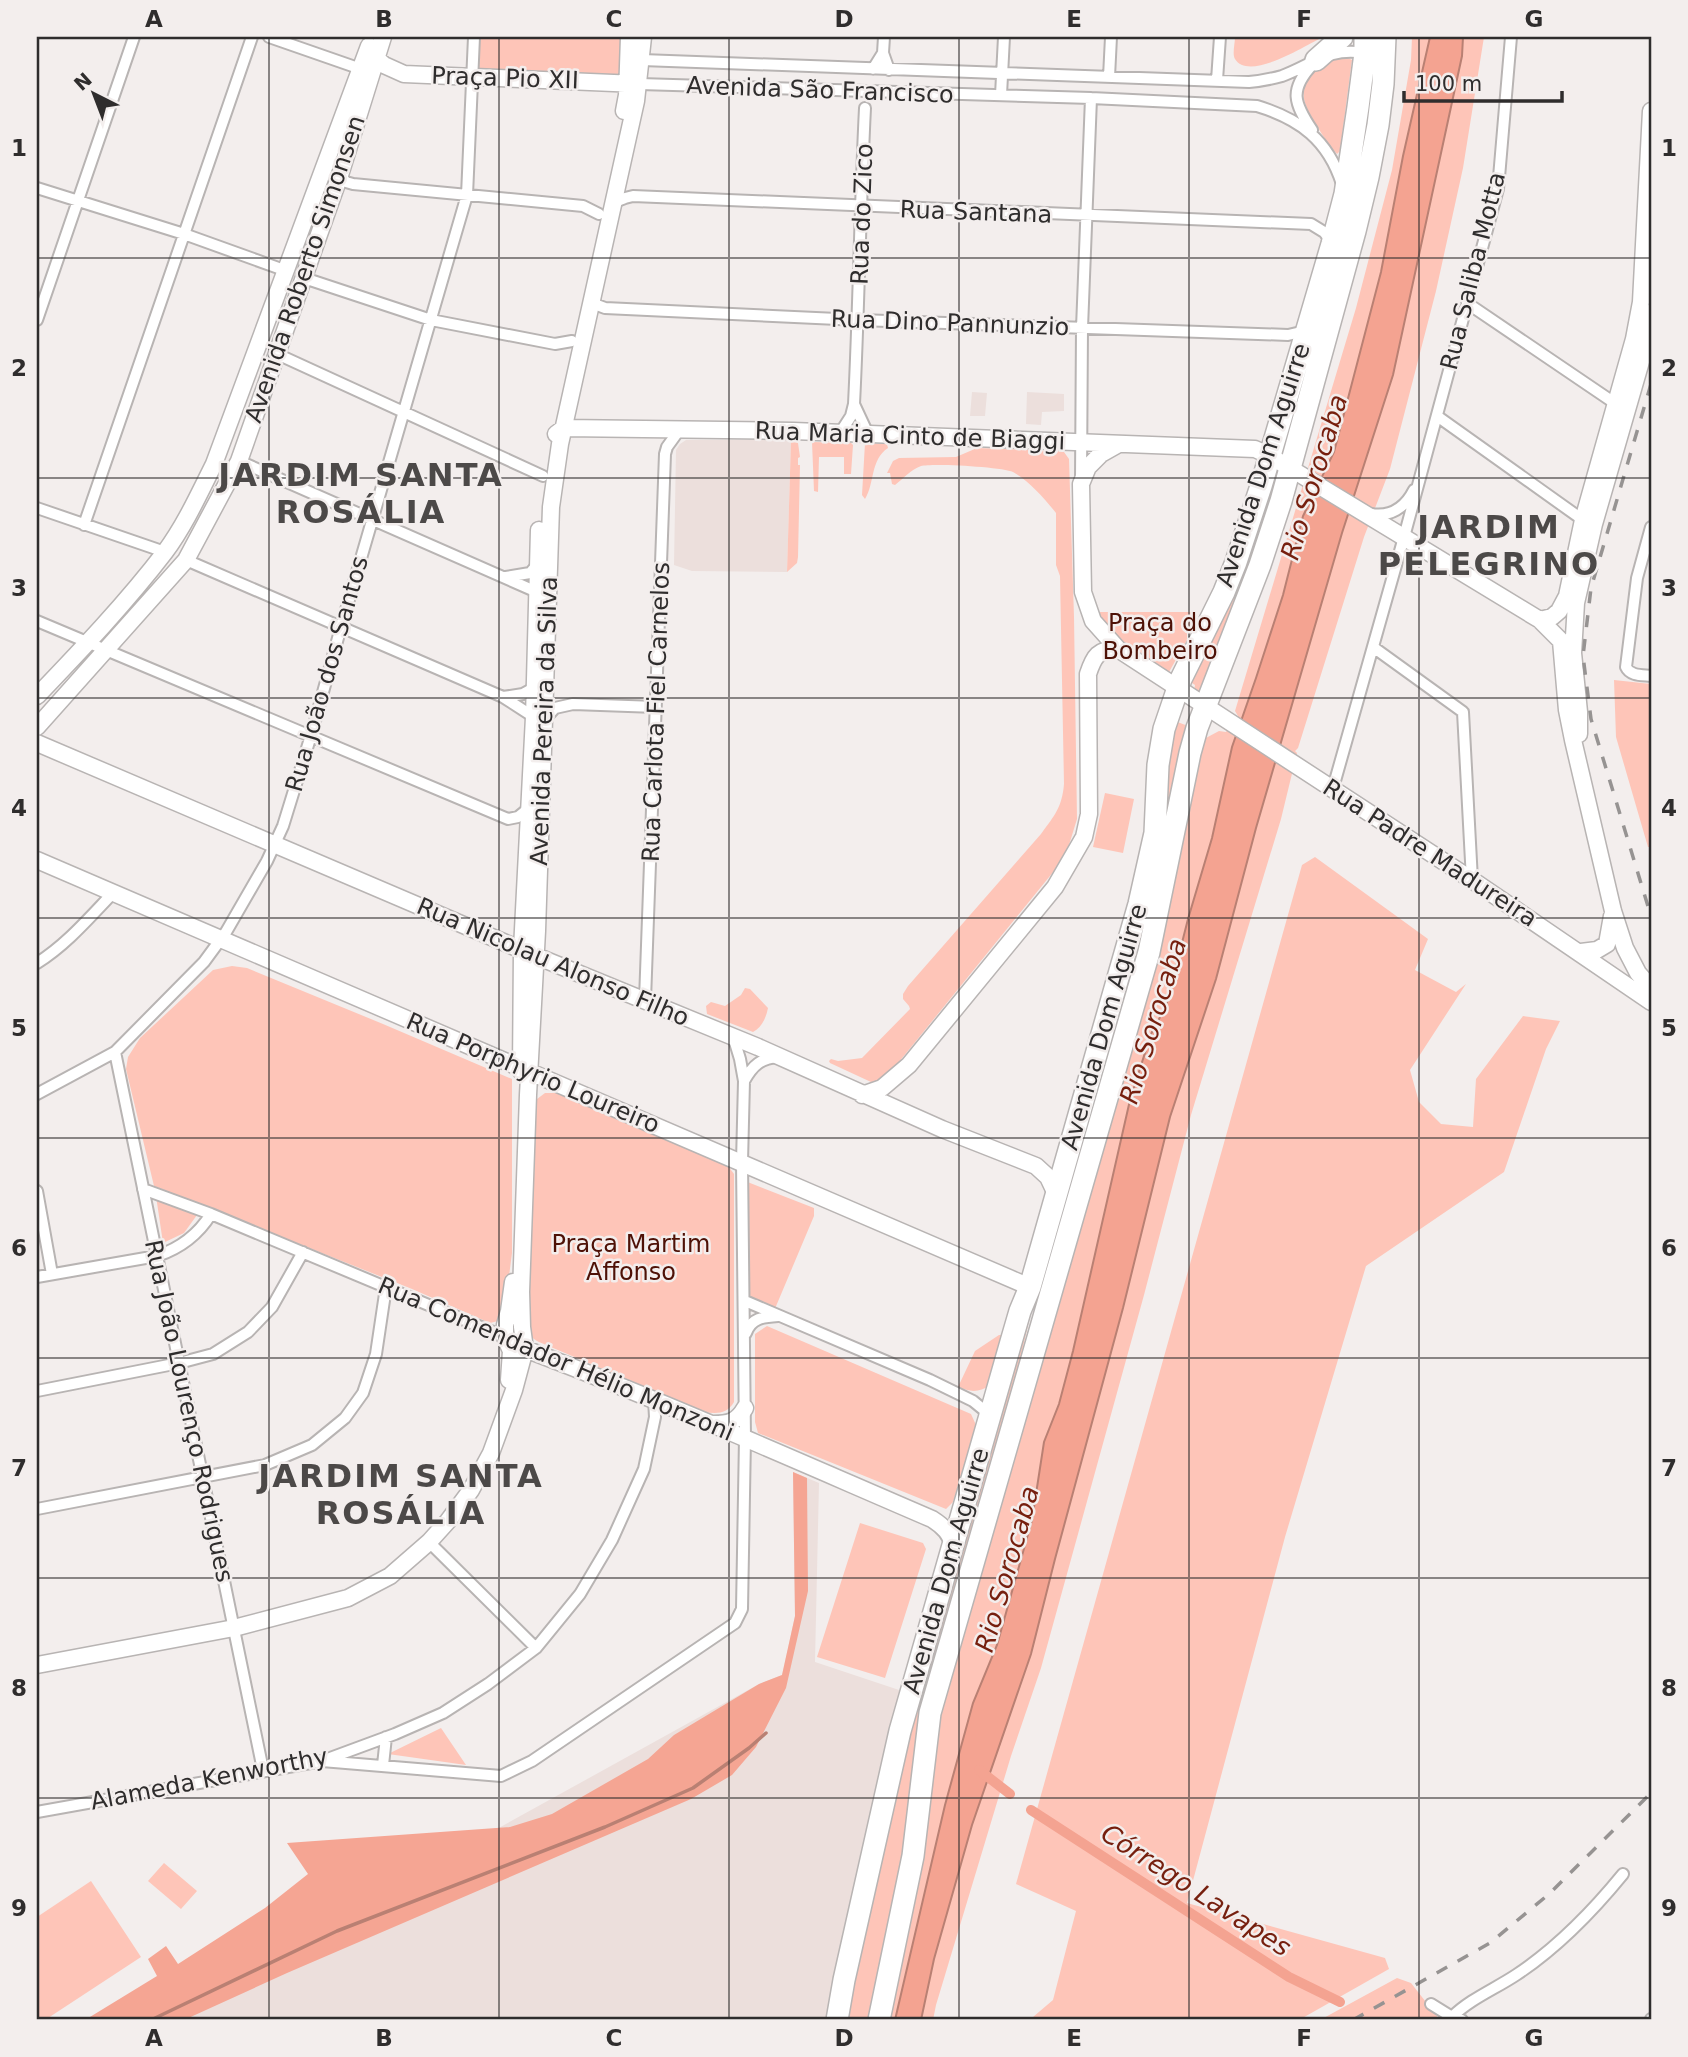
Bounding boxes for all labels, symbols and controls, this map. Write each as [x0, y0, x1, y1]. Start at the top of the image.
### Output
text: A [145, 6, 163, 32]
text: B [375, 6, 393, 32]
text: C [606, 6, 622, 32]
text: D [834, 6, 854, 32]
text: E [1066, 6, 1082, 32]
text: F [1296, 6, 1312, 32]
text: G [1525, 6, 1543, 32]
north arrow [60, 60, 130, 130]
scale bar [1404, 60, 1562, 104]
street label: Praça Pio XII [431, 61, 579, 95]
text: N [69, 68, 96, 95]
street label: Avenida São Francisco [686, 71, 954, 109]
text: 100 m [1415, 72, 1482, 96]
street label: Avenida Roberto Simonsen [239, 112, 371, 426]
text: 1 [11, 135, 27, 161]
text: 1 [1661, 135, 1677, 161]
street label: Rua do Zico [846, 143, 878, 285]
street label: Rua Saliba Motta [1435, 169, 1511, 373]
street label: Rua Santana [899, 195, 1053, 229]
street label: Rua Dino Pannunzio [830, 305, 1070, 341]
street label: Avenida Dom Aguirre [1210, 340, 1316, 590]
text: 2 [11, 355, 27, 381]
text: 2 [1661, 355, 1677, 381]
water label: Rio Sorocaba [1275, 391, 1353, 563]
street label: Rua Maria Cinto de Biaggi [754, 417, 1066, 455]
district label: JARDIM SANTA ROSÁLIA [216, 456, 504, 531]
district label: JARDIM PELEGRINO [1378, 508, 1600, 583]
street label: Rua João dos Santos [280, 553, 374, 795]
street label: Rua Carlota Fiel Carnelos [637, 562, 675, 862]
text: 3 [11, 575, 27, 601]
text: 3 [1661, 575, 1677, 601]
street label: Avenida Pereira da Silva [525, 576, 563, 866]
park label: Praça do Bombeiro [1102, 609, 1218, 665]
street label: Rua Padre Madureira [1318, 773, 1542, 933]
text: 4 [11, 795, 27, 821]
text: 4 [1661, 795, 1677, 821]
street label: Rua Nicolau Alonso Filho [413, 892, 693, 1032]
street label: Avenida Dom Aguirre [1055, 901, 1153, 1153]
water label: Rio Sorocaba [1114, 935, 1192, 1107]
street label: Rua Porphyrio Loureiro [402, 1007, 664, 1139]
text: 5 [11, 1015, 27, 1041]
text: 5 [1661, 1015, 1677, 1041]
park label: Praça Martim Affonso [552, 1230, 710, 1286]
text: 6 [11, 1235, 27, 1261]
text: 6 [1661, 1235, 1677, 1261]
street label: Rua João Lourenço Rodrigues [139, 1237, 239, 1585]
street label: Rua Comendador Hélio Monzoni [374, 1271, 738, 1447]
street label: Avenida Dom Aguirre [897, 1445, 995, 1697]
text: 7 [11, 1455, 27, 1481]
text: 7 [1661, 1455, 1677, 1481]
district label: JARDIM SANTA ROSÁLIA [256, 1457, 544, 1532]
water label: Rio Sorocaba [969, 1483, 1045, 1655]
text: 8 [11, 1675, 27, 1701]
text: 8 [1661, 1675, 1677, 1701]
street label: Alameda Kenworthy [88, 1742, 330, 1816]
water label: Córrego Lavapes [1096, 1818, 1296, 1962]
text: 9 [11, 1895, 27, 1921]
text: 9 [1661, 1895, 1677, 1921]
text: A [145, 2025, 163, 2051]
text: B [375, 2025, 393, 2051]
text: C [606, 2025, 622, 2051]
text: D [834, 2025, 854, 2051]
text: E [1066, 2025, 1082, 2051]
text: F [1296, 2025, 1312, 2051]
text: G [1525, 2025, 1543, 2051]

